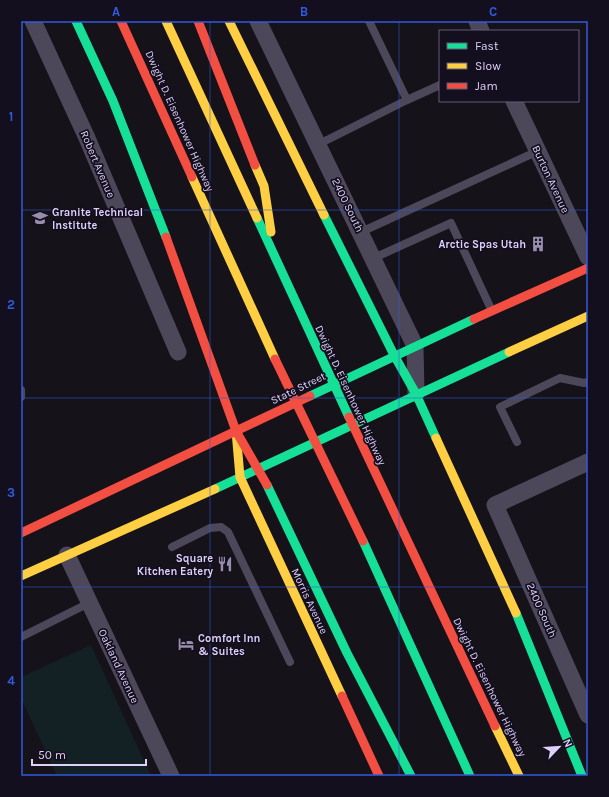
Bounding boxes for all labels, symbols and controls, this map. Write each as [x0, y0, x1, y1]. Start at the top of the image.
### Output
text: A [112, 4, 120, 19]
text: B [300, 4, 308, 19]
text: C [489, 4, 497, 19]
legend [439, 30, 579, 102]
text: Fast [475, 39, 499, 53]
street label: Dwight D. Eisenhower Highway [142, 49, 217, 194]
text: Slow [475, 59, 501, 73]
text: Jam [475, 79, 498, 93]
text: 1 [9, 109, 13, 124]
street label: Robert Avenue [78, 129, 118, 200]
street label: Burton Avenue [529, 143, 572, 215]
street label: 2400 South [329, 176, 366, 234]
place label: Granite Technical Institute [52, 206, 143, 232]
school or university icon: Granite Technical Institute [31, 209, 49, 227]
building icon: Arctic Spas Utah [529, 235, 547, 253]
place label: Arctic Spas Utah [438, 238, 526, 251]
text: 2 [7, 297, 15, 312]
street label: Dwight D. Eisenhower Highway [312, 323, 389, 467]
street label: State Street [269, 370, 328, 407]
text: 3 [7, 485, 15, 500]
place label: Square Kitchen Eatery [137, 552, 213, 578]
restaurant icon: Square Kitchen Eatery [216, 555, 234, 573]
street label: Morris Avenue [289, 566, 331, 637]
street label: 2400 South [524, 581, 559, 639]
street label: Dwight D. Eisenhower Highway [450, 616, 529, 759]
street label: Oakland Avenue [96, 627, 142, 706]
place label: Comfort Inn & Suites [198, 632, 260, 658]
hotel icon: Comfort Inn & Suites [177, 635, 195, 653]
text: 4 [7, 673, 15, 688]
north arrow [539, 727, 579, 767]
text: N [560, 737, 575, 749]
scale bar [32, 741, 146, 767]
text: 50 m [38, 748, 66, 762]

